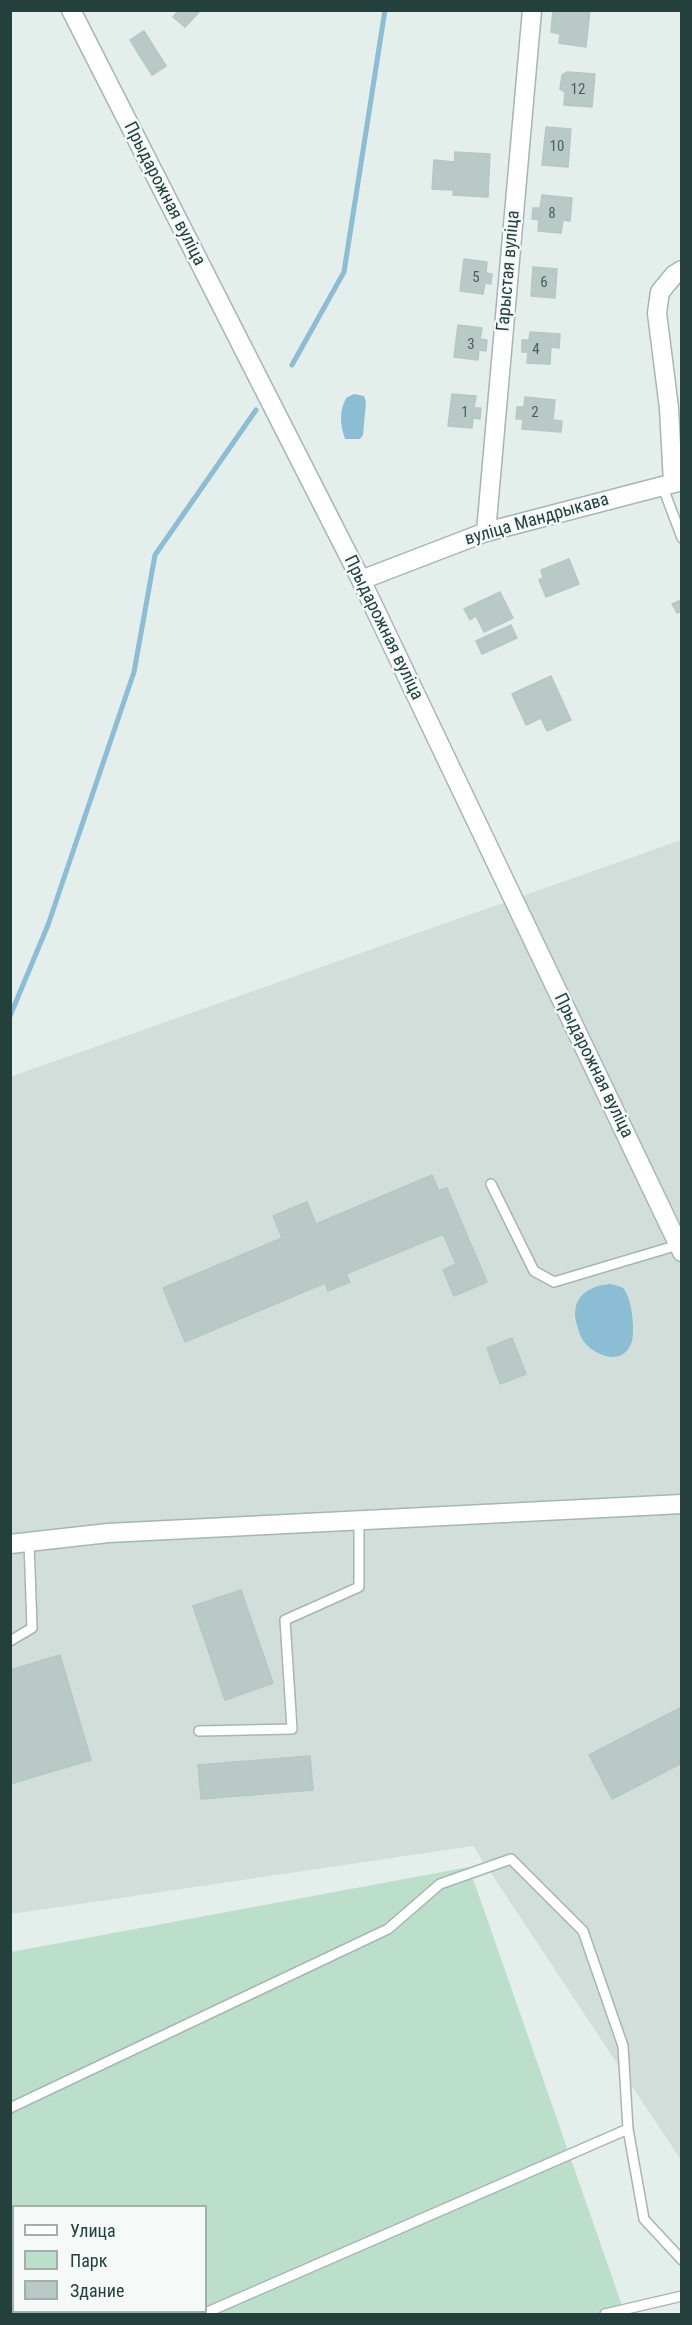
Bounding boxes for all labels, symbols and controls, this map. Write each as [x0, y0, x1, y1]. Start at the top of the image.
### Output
house number: 12 [571, 81, 585, 99]
street label: Прыдарожная вуліца [118, 119, 210, 269]
house number: 10 [550, 138, 564, 156]
house number: 8 [548, 205, 556, 223]
street label: Гарыстая вуліца [493, 210, 525, 332]
house number: 5 [472, 269, 480, 287]
house number: 6 [540, 274, 548, 292]
house number: 3 [467, 336, 475, 354]
house number: 4 [532, 341, 540, 359]
house number: 1 [461, 404, 469, 422]
house number: 2 [531, 404, 539, 422]
street label: вуліца Мандрыкава [463, 489, 611, 551]
street label: Прыдарожная вуліца [339, 552, 427, 704]
street label: Прыдарожная вуліца [549, 990, 637, 1142]
legend [12, 2205, 207, 2313]
text: Улица [70, 2220, 116, 2241]
text: Парк [70, 2250, 107, 2271]
text: Здание [70, 2280, 124, 2301]

